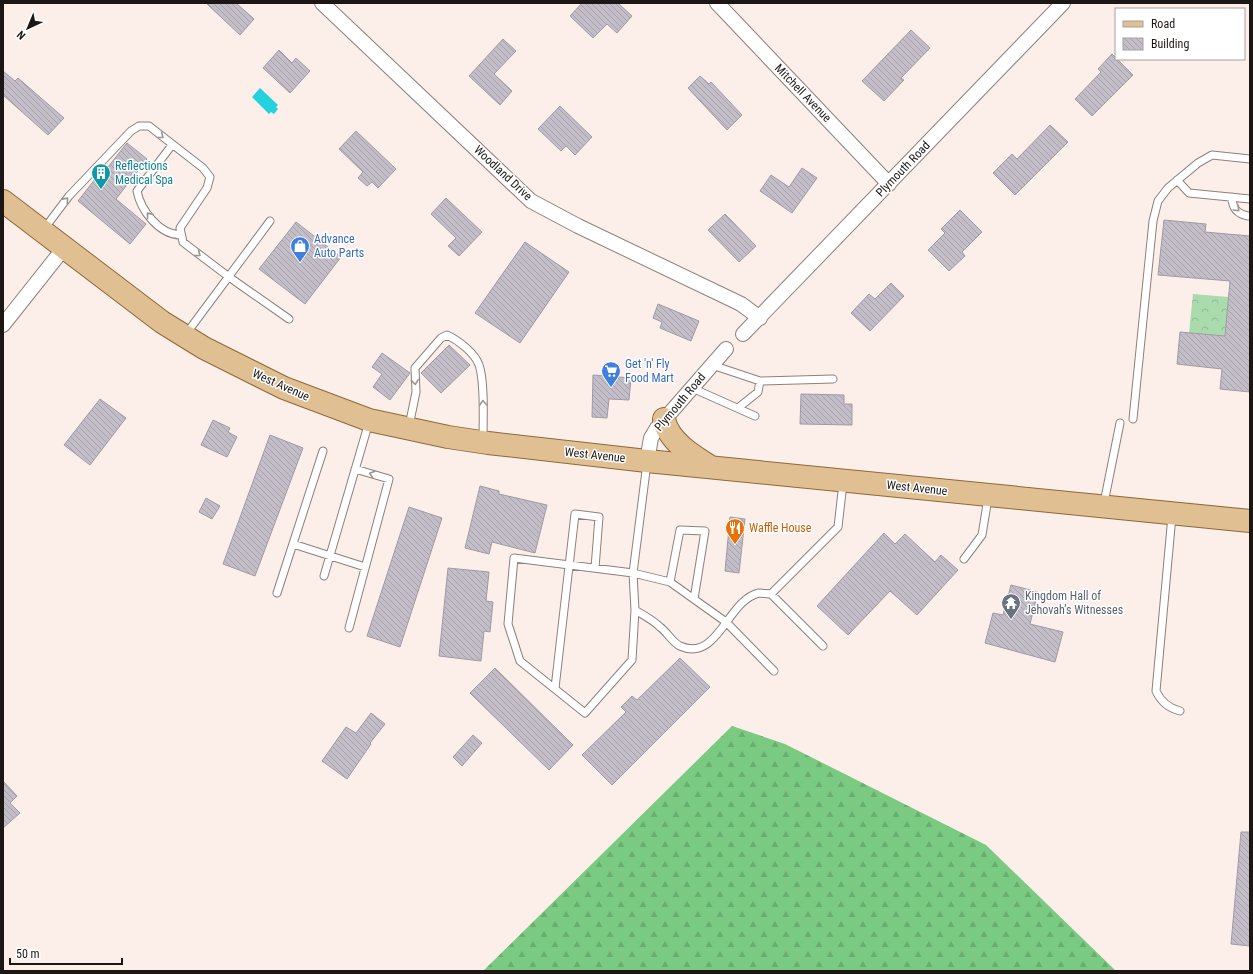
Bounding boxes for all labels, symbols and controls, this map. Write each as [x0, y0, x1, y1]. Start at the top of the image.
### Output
north arrow [8, 8, 48, 48]
legend [1115, 8, 1245, 60]
text: Road [1151, 17, 1175, 31]
text: N [14, 28, 28, 42]
text: Building [1151, 37, 1189, 51]
street label: Mitchell Avenue [772, 61, 834, 125]
one-way arrow [157, 131, 164, 138]
street label: Plymouth Road [873, 138, 933, 200]
street label: Woodland Drive [471, 143, 535, 204]
place label: Reflections Medical Spa [115, 159, 173, 187]
building icon: Reflections Medical Spa [90, 162, 112, 190]
one-way arrow [61, 198, 68, 205]
one-way arrow [1232, 204, 1239, 212]
one-way arrow [147, 212, 154, 219]
place label: Advance Auto Parts [314, 232, 364, 260]
shop icon: Advance Auto Parts [289, 235, 311, 263]
one-way arrow [194, 249, 201, 257]
place label: Get 'n' Fly Food Mart [625, 357, 674, 385]
supermarket icon: Get 'n' Fly Food Mart [600, 360, 622, 388]
street label: West Avenue [250, 366, 312, 404]
street label: Plymouth Road [652, 370, 708, 434]
one-way arrow [410, 379, 419, 385]
one-way arrow [478, 400, 487, 406]
street label: West Avenue [564, 445, 626, 465]
one-way arrow [369, 470, 376, 479]
street label: West Avenue [886, 478, 948, 498]
restaurant icon: Waffle House [724, 517, 746, 545]
place label: Waffle House [749, 521, 812, 535]
place label: Kingdom Hall of Jehovah’s Witnesses [1025, 589, 1123, 617]
temple icon: Kingdom Hall of Jehovah’s Witnesses [1000, 592, 1022, 620]
scale bar [10, 940, 122, 966]
text: 50 m [16, 947, 40, 961]

